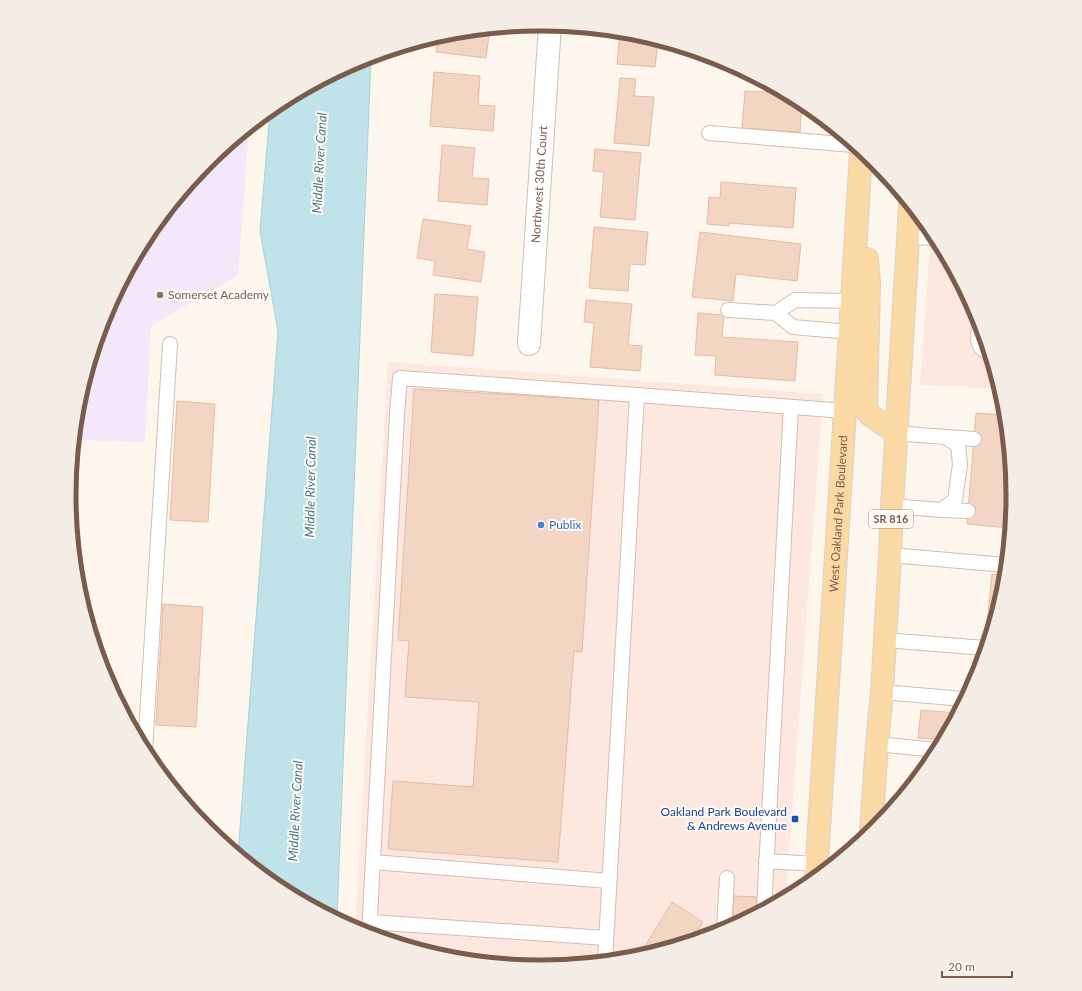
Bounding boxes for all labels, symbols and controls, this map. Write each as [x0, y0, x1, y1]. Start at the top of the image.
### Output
water label: Middle River Canal [308, 112, 330, 214]
street label: Northwest 30th Court [528, 124, 550, 243]
place label: Somerset Academy [168, 287, 270, 302]
marker: Somerset Academy [155, 290, 165, 300]
street label: West Oakland Park Boulevard [826, 435, 850, 593]
water label: Middle River Canal [301, 436, 319, 538]
road number: SR 816 [869, 510, 913, 528]
place label: Publix [549, 517, 581, 532]
marker: Publix [536, 520, 546, 530]
water label: Middle River Canal [284, 760, 306, 862]
place label: Oakland Park Boulevard & Andrews Avenue [661, 804, 787, 833]
marker: Oakland Park Boulevard & Andrews Avenue [790, 814, 800, 824]
scale bar [942, 953, 1012, 979]
text: 20 m [948, 959, 975, 974]

